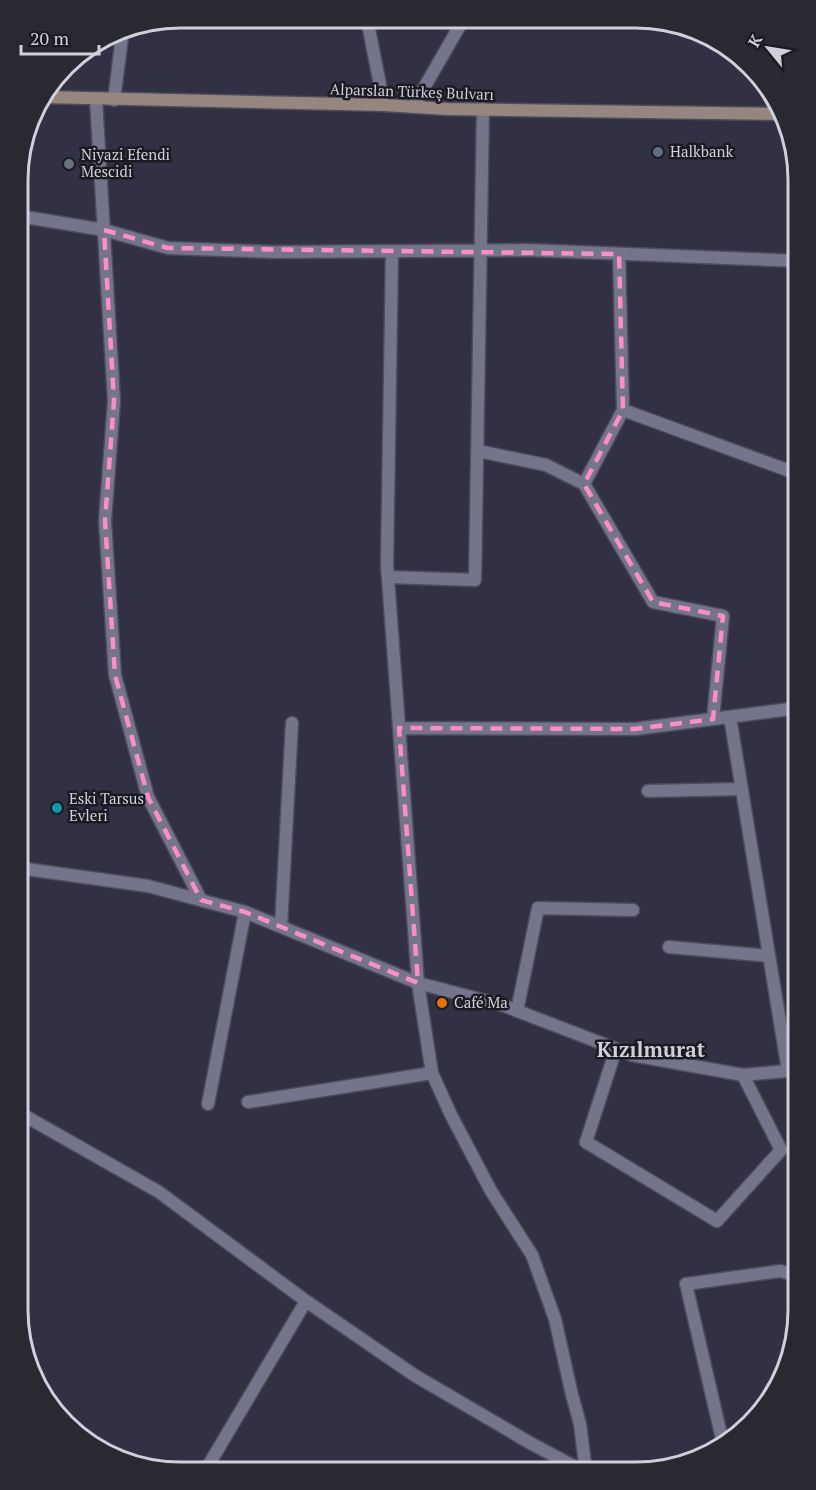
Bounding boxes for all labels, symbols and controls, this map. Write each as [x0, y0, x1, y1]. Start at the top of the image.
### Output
scale bar [21, 18, 99, 56]
north arrow [738, 18, 798, 78]
text: 20 m [30, 26, 70, 50]
text: K [743, 30, 768, 51]
street label: Alparslan Türkeş Bulvarı [330, 78, 494, 104]
place label: Halkbank [670, 141, 733, 161]
place label: Niyazi Efendi Mescidi [81, 144, 170, 181]
marker: Halkbank [651, 145, 665, 159]
marker: Niyazi Efendi Mescidi [62, 157, 76, 171]
place label: Eski Tarsus Evleri [69, 788, 144, 825]
marker: Eski Tarsus Evleri [50, 801, 64, 815]
place label: Café Ma [454, 992, 508, 1012]
marker: Café Ma [435, 996, 449, 1010]
district label: Kızılmurat [597, 1035, 706, 1063]

